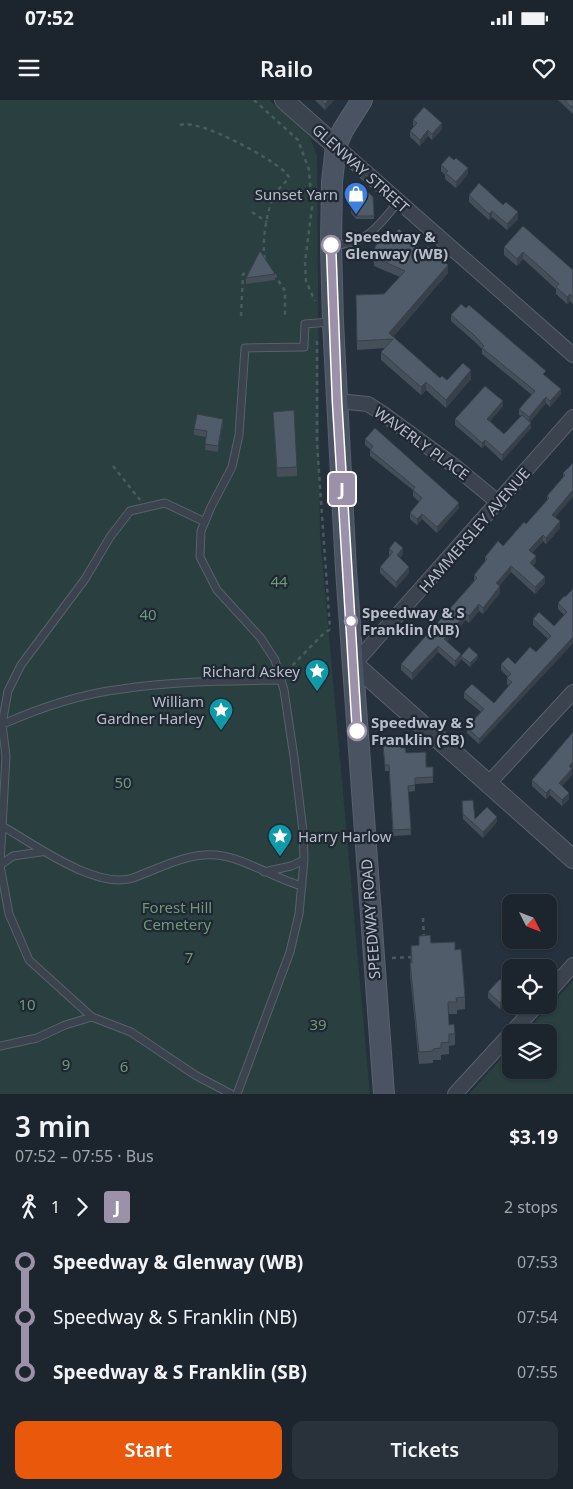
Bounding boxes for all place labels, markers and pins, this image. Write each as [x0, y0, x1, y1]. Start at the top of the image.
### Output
shop icon: Sunset Yarn [343, 181, 369, 215]
place label: Sunset Yarn [255, 184, 338, 204]
place label: Speedway & Glenway (WB) [345, 226, 448, 263]
marker: Speedway & Glenway (WB) [321, 235, 341, 255]
place label: Speedway & S Franklin (NB) [362, 602, 465, 639]
marker: Speedway & S Franklin (NB) [344, 614, 358, 628]
place icon: Richard Askey [304, 658, 330, 692]
place label: Richard Askey [202, 661, 300, 681]
place label: William Gardner Harley [96, 691, 204, 728]
place icon: William Gardner Harley [208, 697, 234, 731]
place label: Speedway & S Franklin (SB) [371, 712, 474, 749]
marker: Speedway & S Franklin (SB) [347, 721, 367, 741]
place icon: Harry Harlow [267, 823, 293, 857]
place label: Harry Harlow [298, 826, 392, 846]

